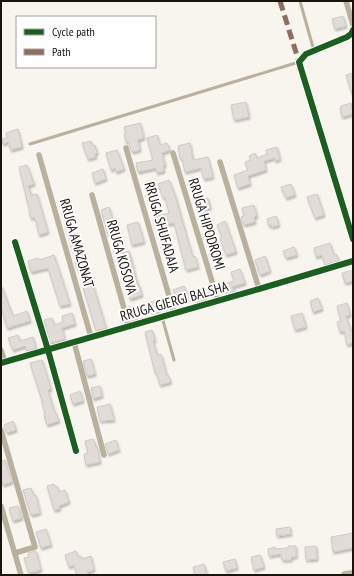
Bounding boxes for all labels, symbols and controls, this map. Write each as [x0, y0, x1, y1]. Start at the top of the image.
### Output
legend [16, 16, 156, 68]
text: Cycle path [52, 24, 95, 39]
text: Path [52, 44, 70, 59]
street label: RRUGA HIPODROMI [185, 176, 229, 272]
street label: RRUGA SHUFADAJA [140, 180, 184, 275]
street label: RRUGA AMAZONAT [56, 197, 98, 290]
street label: RRUGA KOSOVA [103, 218, 141, 297]
street label: RRUGA GJERGJ BALSHA [118, 277, 231, 325]

